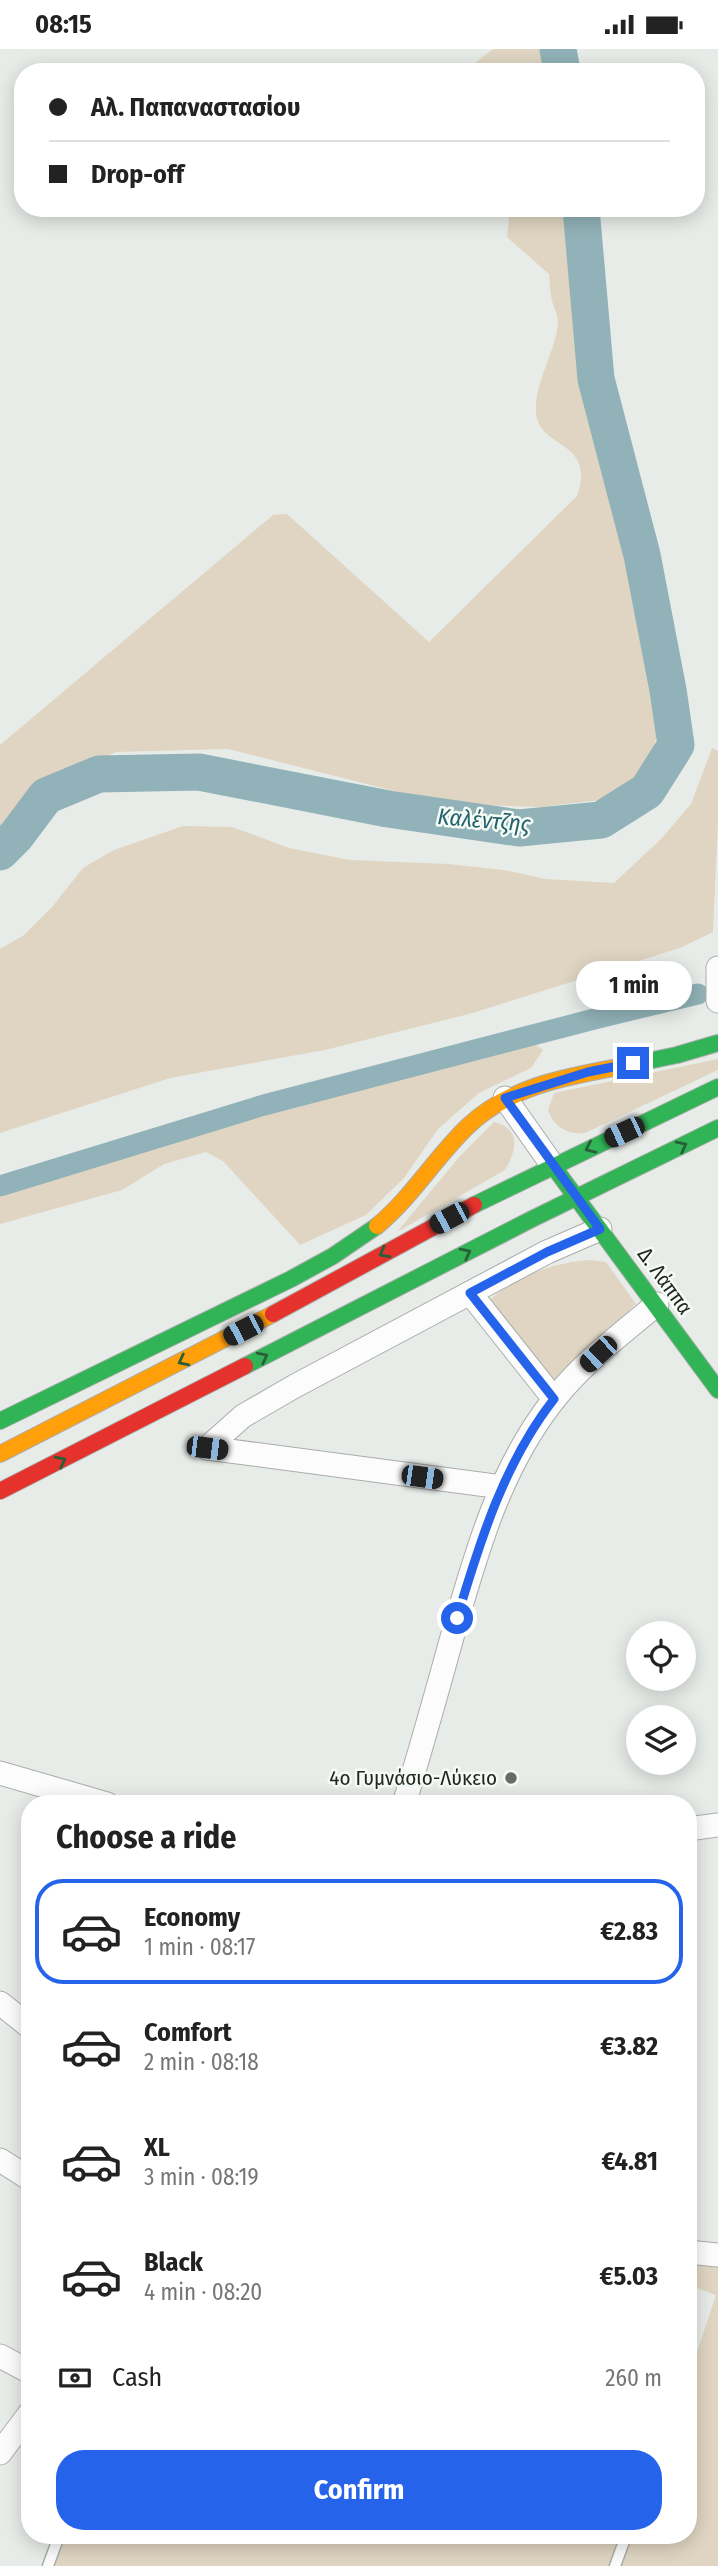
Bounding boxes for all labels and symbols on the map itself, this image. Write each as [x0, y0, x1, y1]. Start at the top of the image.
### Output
water label: Καλέντζης [437, 802, 533, 838]
callout: 1 min [575, 961, 691, 1011]
route end [617, 1047, 649, 1079]
car [601, 1114, 648, 1150]
one-way arrow [585, 1140, 597, 1154]
one-way arrow [675, 1141, 688, 1155]
car [426, 1199, 473, 1237]
street label: Δ. Λάππα [632, 1242, 698, 1320]
one-way arrow [379, 1245, 391, 1258]
one-way arrow [459, 1248, 471, 1261]
car [220, 1311, 267, 1349]
car [576, 1332, 621, 1376]
one-way arrow [256, 1351, 268, 1365]
one-way arrow [178, 1352, 190, 1366]
car [185, 1435, 230, 1461]
one-way arrow [54, 1455, 66, 1469]
car [400, 1464, 445, 1490]
route start [441, 1602, 473, 1634]
place label: 4ο Γυμνάσιο-Λύκειο [329, 1765, 497, 1791]
marker: 4ο Γυμνάσιο-Λύκειο [503, 1770, 519, 1786]

